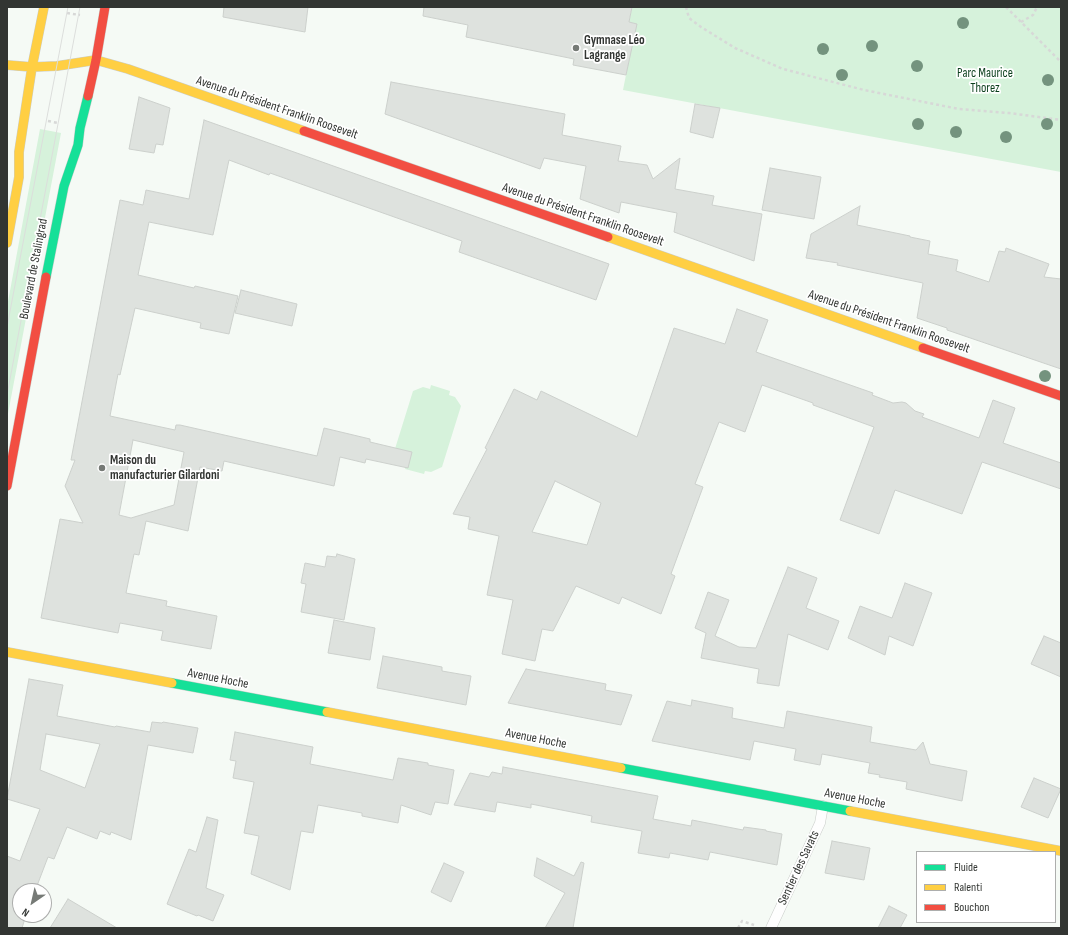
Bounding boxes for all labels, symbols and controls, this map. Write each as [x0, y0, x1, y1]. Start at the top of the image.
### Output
place label: Gymnase Léo Lagrange [584, 33, 645, 64]
marker: Gymnase Léo Lagrange [571, 43, 581, 53]
park label: Parc Maurice Thorez [957, 66, 1013, 97]
street label: Avenue du Président Franklin Roosevelt [194, 73, 360, 143]
street label: Avenue du Président Franklin Roosevelt [500, 180, 666, 250]
street label: Boulevard de Stalingrad [17, 217, 51, 321]
street label: Avenue du Président Franklin Roosevelt [806, 287, 972, 357]
place label: Maison du manufacturier Gilardoni [110, 453, 219, 484]
marker: Maison du manufacturier Gilardoni [97, 463, 107, 473]
street label: Avenue Hoche [186, 665, 250, 693]
street label: Avenue Hoche [504, 725, 568, 753]
street label: Avenue Hoche [823, 785, 887, 813]
street label: Sentier des Savats [775, 828, 823, 908]
legend [916, 851, 1056, 923]
text: Fluide [954, 860, 978, 875]
text: Ralenti [954, 880, 982, 895]
north arrow [12, 883, 52, 923]
text: Bouchon [954, 900, 989, 915]
text: N [19, 906, 32, 920]

